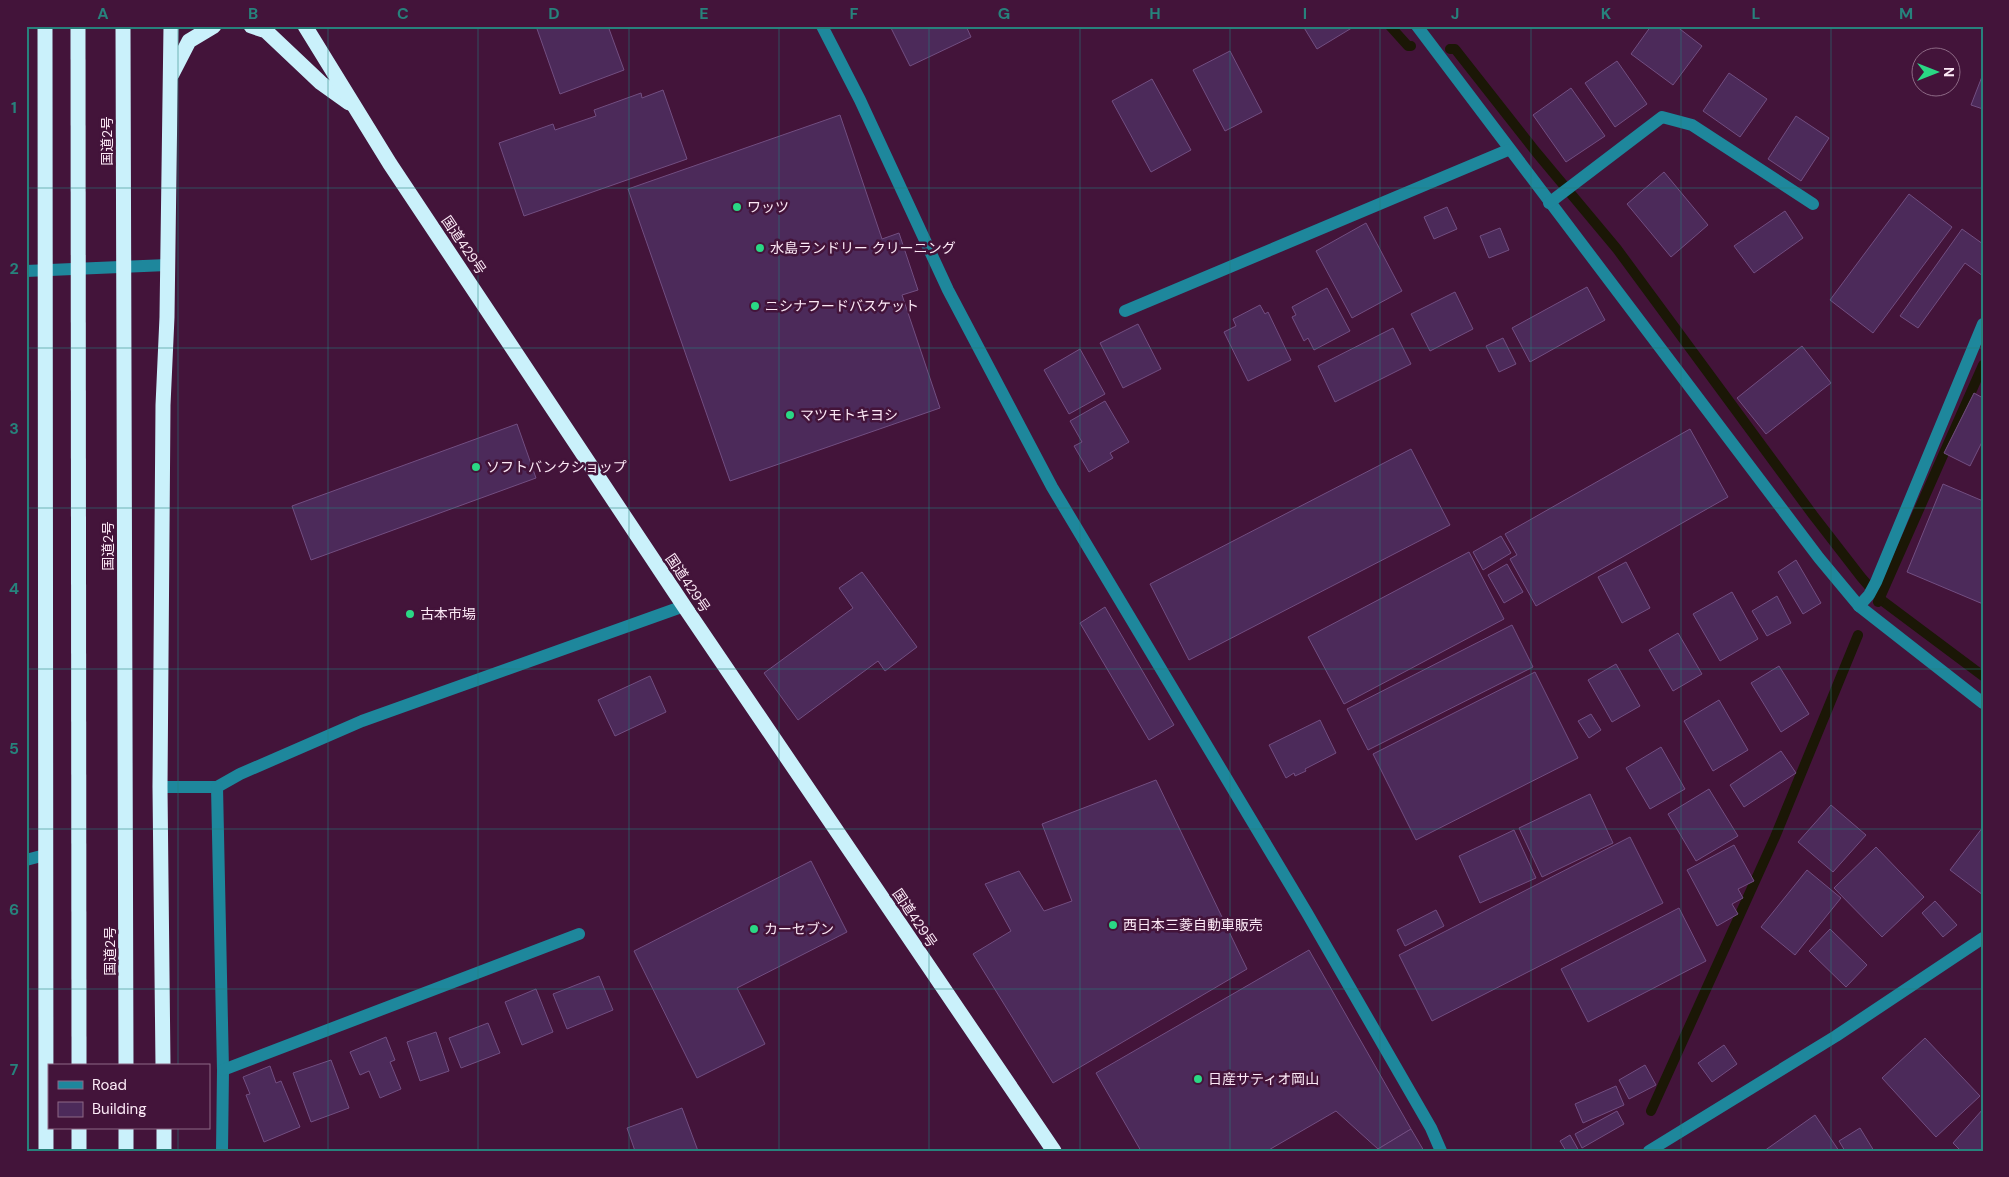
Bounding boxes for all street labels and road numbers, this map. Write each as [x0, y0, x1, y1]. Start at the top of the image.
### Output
street label: 国道2号 [98, 116, 116, 166]
street label: 国道429号 [438, 212, 490, 278]
street label: 国道2号 [99, 521, 117, 571]
street label: 国道429号 [662, 550, 714, 616]
street label: 国道429号 [889, 885, 941, 951]
street label: 国道2号 [101, 926, 119, 976]

